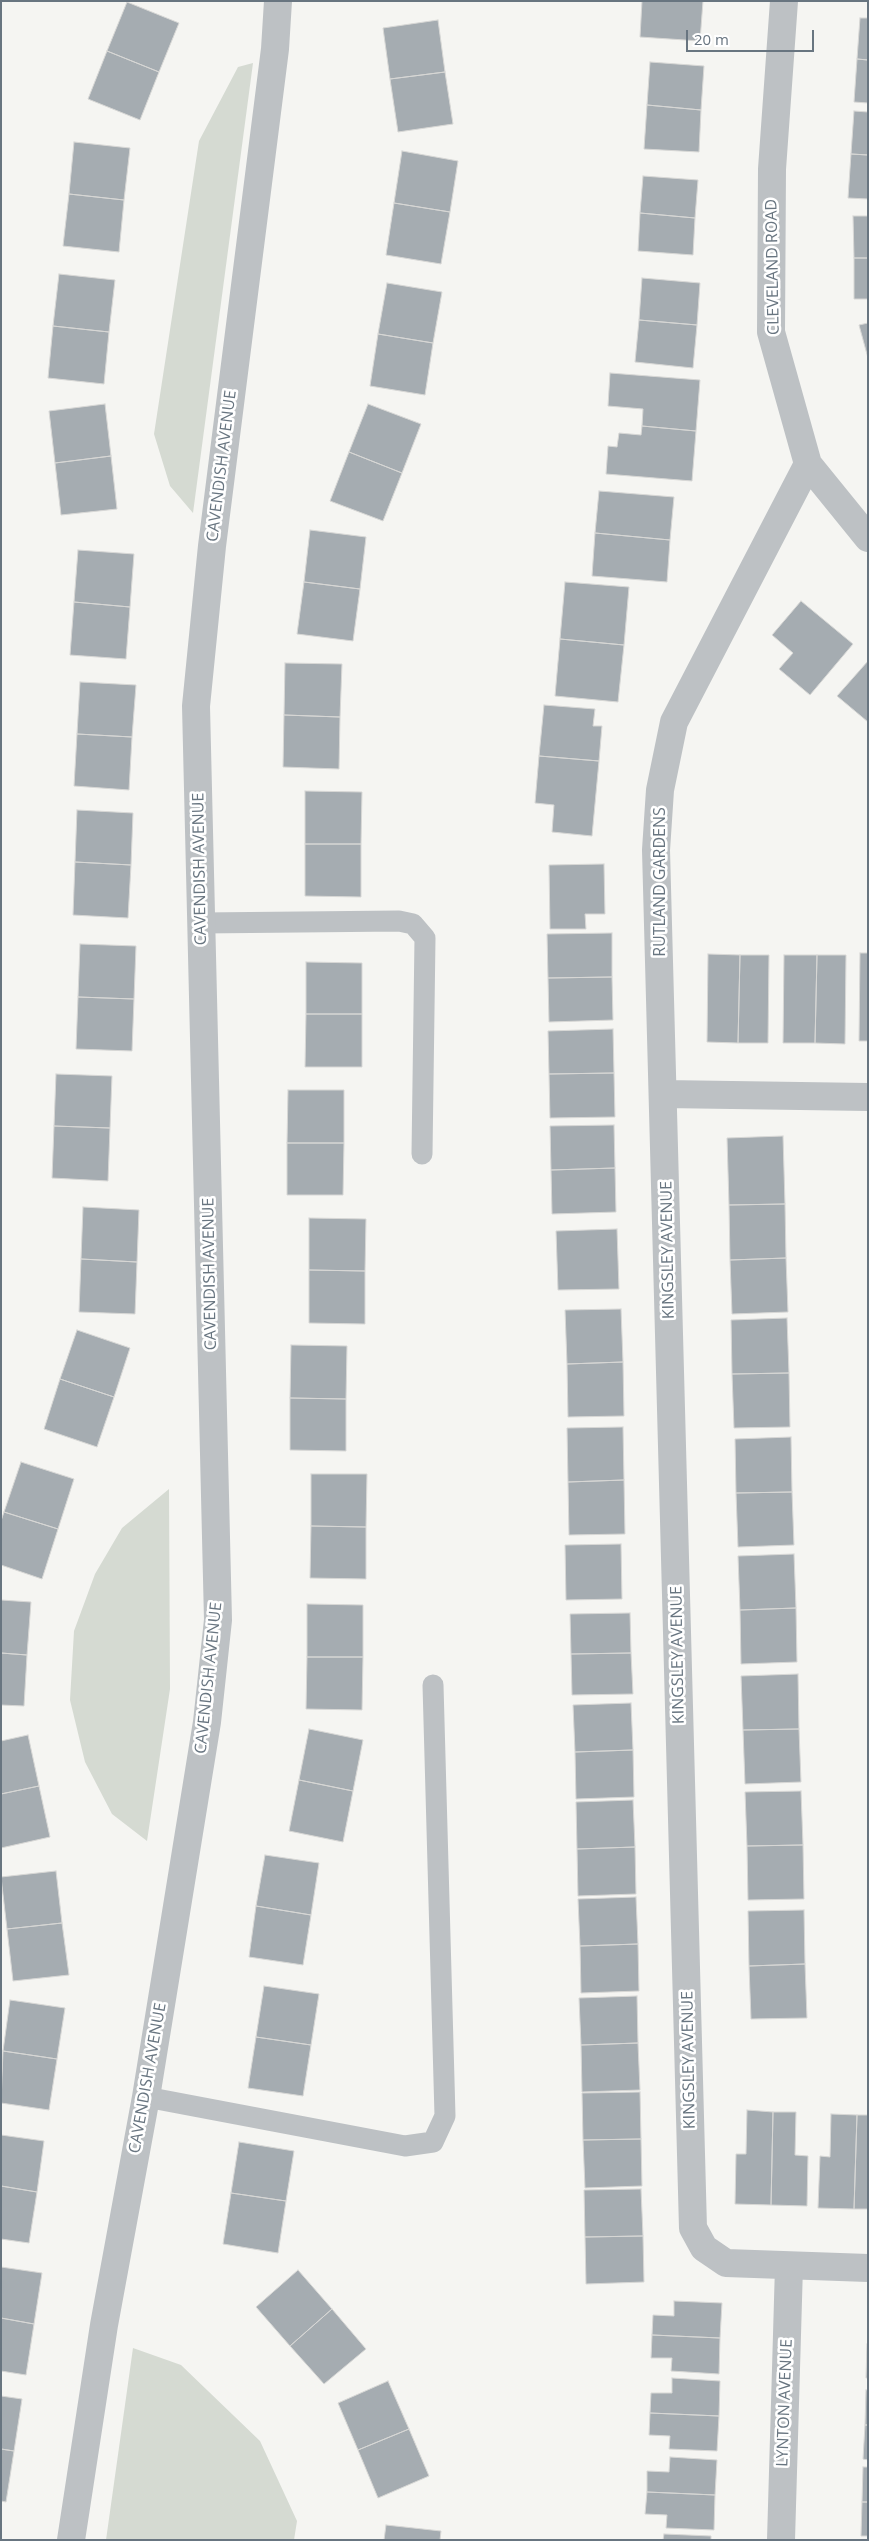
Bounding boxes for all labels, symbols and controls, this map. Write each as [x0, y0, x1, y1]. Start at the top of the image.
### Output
scale bar [689, 20, 816, 52]
text: 20 m [694, 29, 729, 49]
street label: CLEVELAND ROAD [762, 199, 784, 335]
street label: CAVENDISH AVENUE [203, 389, 241, 543]
street label: CAVENDISH AVENUE [189, 793, 211, 945]
street label: RUTLAND GARDENS [650, 807, 670, 957]
street label: KINGSLEY AVENUE [657, 1181, 679, 1319]
street label: CAVENDISH AVENUE [199, 1198, 221, 1350]
street label: KINGSLEY AVENUE [667, 1586, 689, 1724]
street label: CAVENDISH AVENUE [191, 1601, 227, 1755]
street label: KINGSLEY AVENUE [678, 1991, 700, 2129]
street label: CAVENDISH AVENUE [125, 2001, 171, 2155]
street label: LYNTON AVENUE [773, 2339, 797, 2467]

